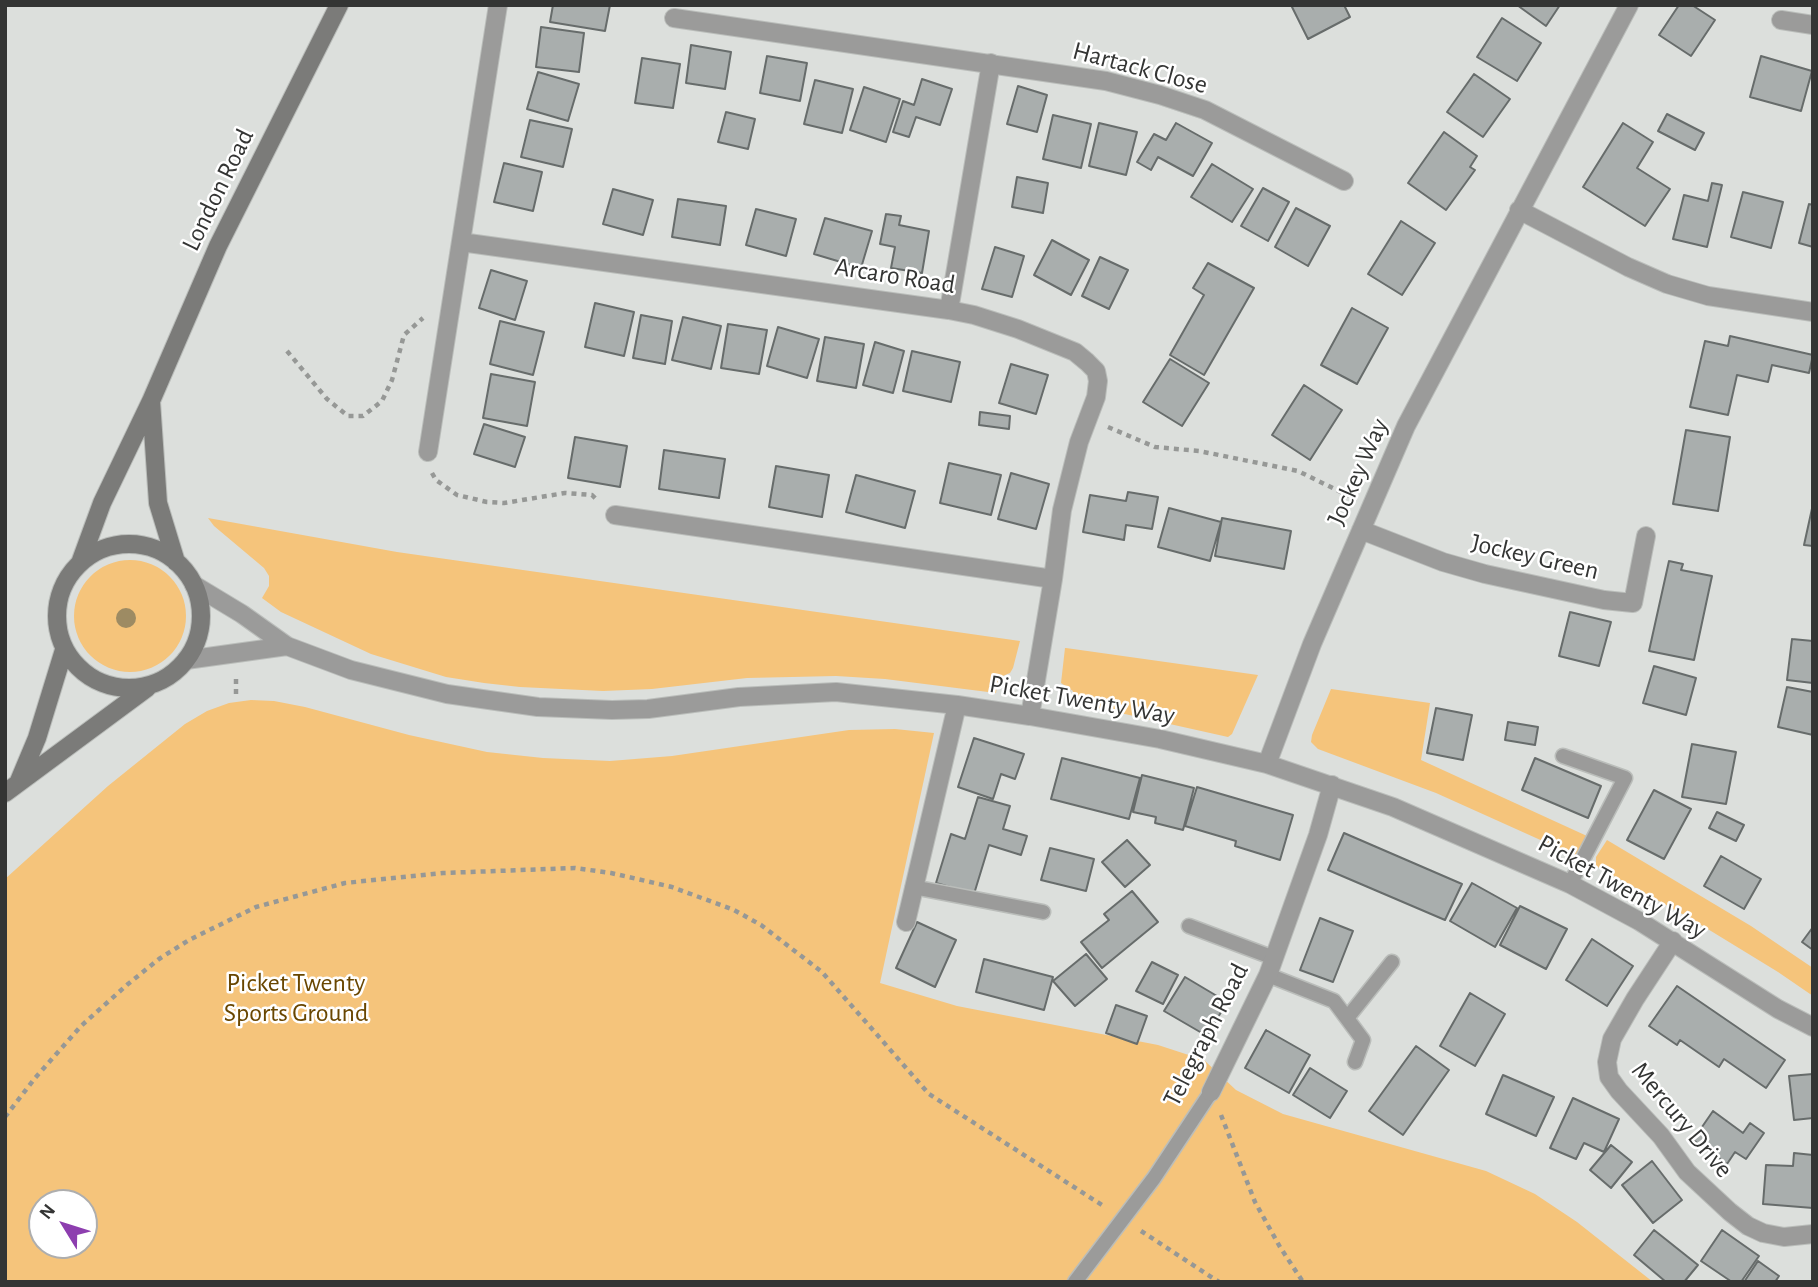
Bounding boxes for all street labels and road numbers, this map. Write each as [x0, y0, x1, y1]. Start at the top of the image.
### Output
street label: Hartack Close [1069, 35, 1211, 101]
street label: London Road [175, 124, 261, 256]
street label: Arcaro Road [832, 251, 958, 301]
street label: Jockey Way [1321, 414, 1395, 530]
street label: Jockey Green [1468, 527, 1602, 587]
street label: Picket Twenty Way [987, 668, 1177, 732]
street label: Picket Twenty Way [1532, 828, 1712, 946]
street label: Telegraph Road [1157, 958, 1255, 1112]
street label: Mercury Drive [1625, 1056, 1739, 1184]

